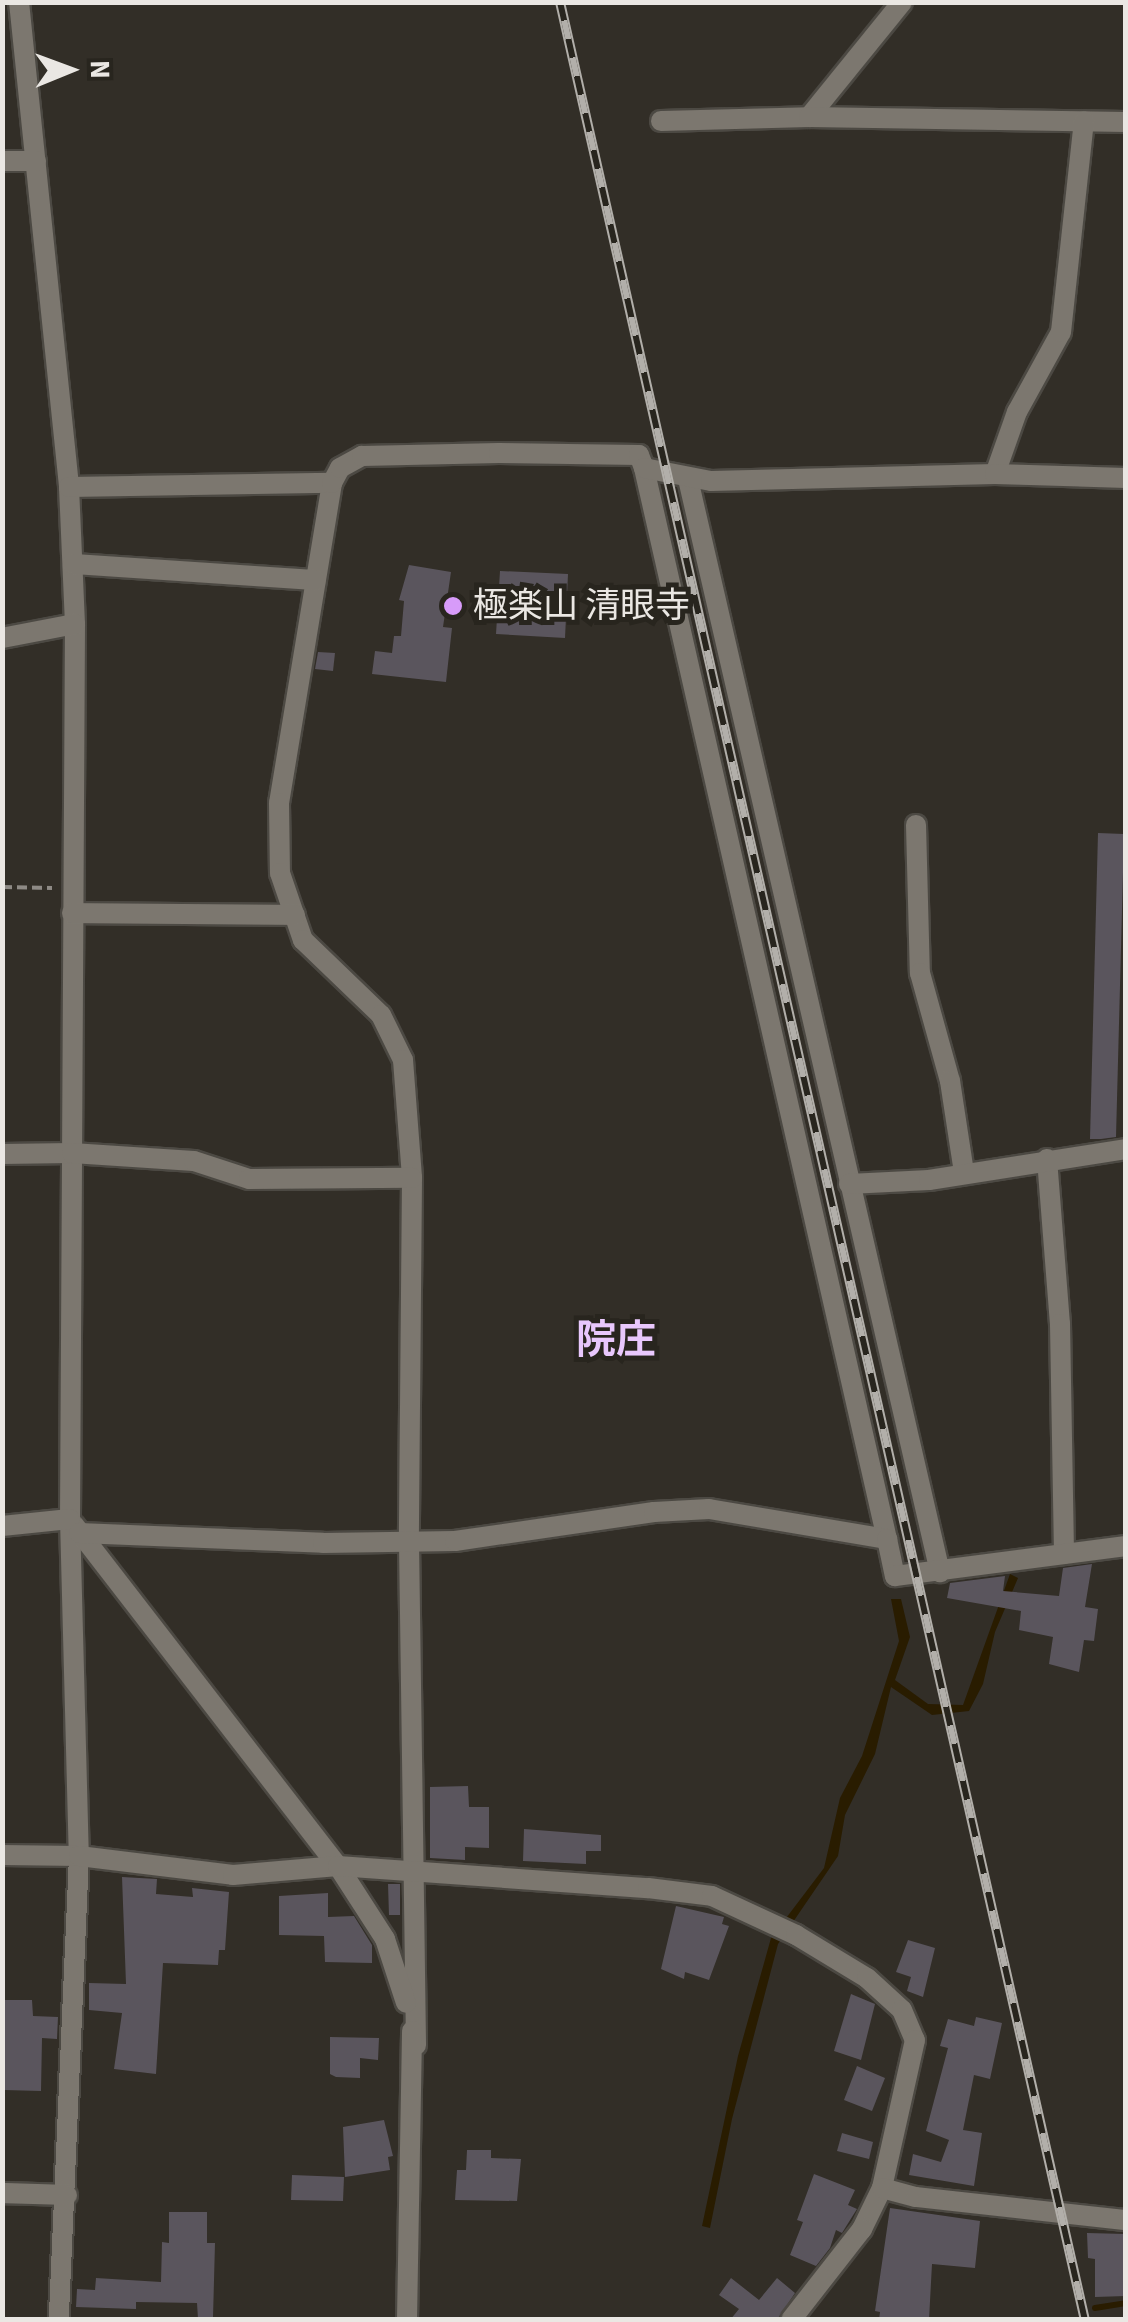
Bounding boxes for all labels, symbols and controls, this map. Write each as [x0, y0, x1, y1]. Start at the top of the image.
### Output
north arrow [20, 20, 120, 120]
text: N [80, 60, 120, 79]
place label: 極楽山 清眼寺 [473, 585, 690, 627]
marker: 極楽山 清眼寺 [442, 595, 464, 617]
district label: 院庄 [576, 1317, 656, 1365]

